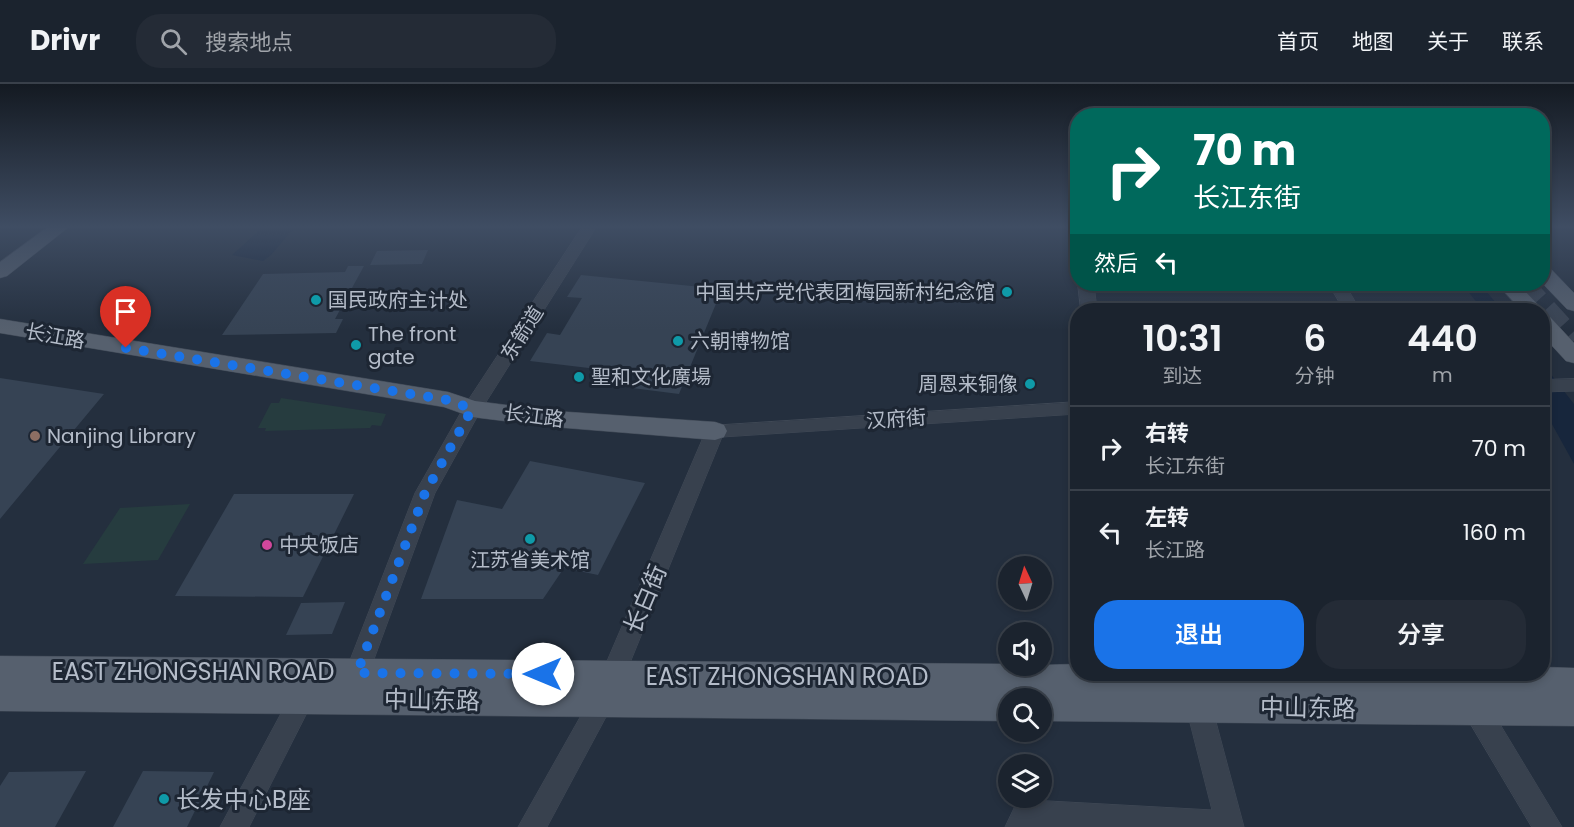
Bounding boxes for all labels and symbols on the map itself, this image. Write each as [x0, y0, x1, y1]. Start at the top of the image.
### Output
place label: 中国共产党代表团梅园新村纪念馆 [695, 278, 995, 306]
marker: 中国共产党代表团梅园新村纪念馆 [1000, 285, 1014, 299]
pin [100, 286, 151, 348]
place label: 国民政府主计处 [328, 286, 468, 314]
marker: 国民政府主计处 [309, 293, 323, 307]
street label: 东箭道 [494, 300, 550, 366]
street label: 长江路 [23, 317, 87, 355]
place label: The front gate [368, 320, 456, 371]
place label: 六朝博物馆 [690, 327, 790, 355]
marker: 六朝博物馆 [671, 334, 685, 348]
marker: The front gate [349, 338, 363, 352]
place label: 聖和文化廣場 [591, 363, 711, 391]
marker: 聖和文化廣場 [572, 370, 586, 384]
place label: 周恩来铜像 [918, 370, 1018, 398]
marker: 周恩来铜像 [1023, 377, 1037, 391]
street label: 长江路 [503, 398, 565, 434]
street label: 汉府街 [865, 403, 927, 435]
place label: Nanjing Library [47, 422, 196, 450]
marker: Nanjing Library [28, 429, 42, 443]
place label: 中央饭店 [279, 531, 359, 559]
marker: 江苏省美术馆 [523, 532, 537, 546]
marker: 中央饭店 [260, 538, 274, 552]
place label: 江苏省美术馆 [470, 546, 590, 574]
north arrow [998, 556, 1052, 610]
street label: 长白街 [616, 559, 674, 639]
position arrow [511, 642, 575, 706]
street label: EAST ZHONGSHAN ROAD [52, 655, 334, 688]
street label: EAST ZHONGSHAN ROAD [646, 660, 928, 693]
street label: 中山东路 [384, 683, 480, 717]
street label: 中山东路 [1260, 691, 1356, 725]
place label: 长发中心B座 [176, 783, 311, 816]
marker: 长发中心B座 [157, 792, 171, 806]

